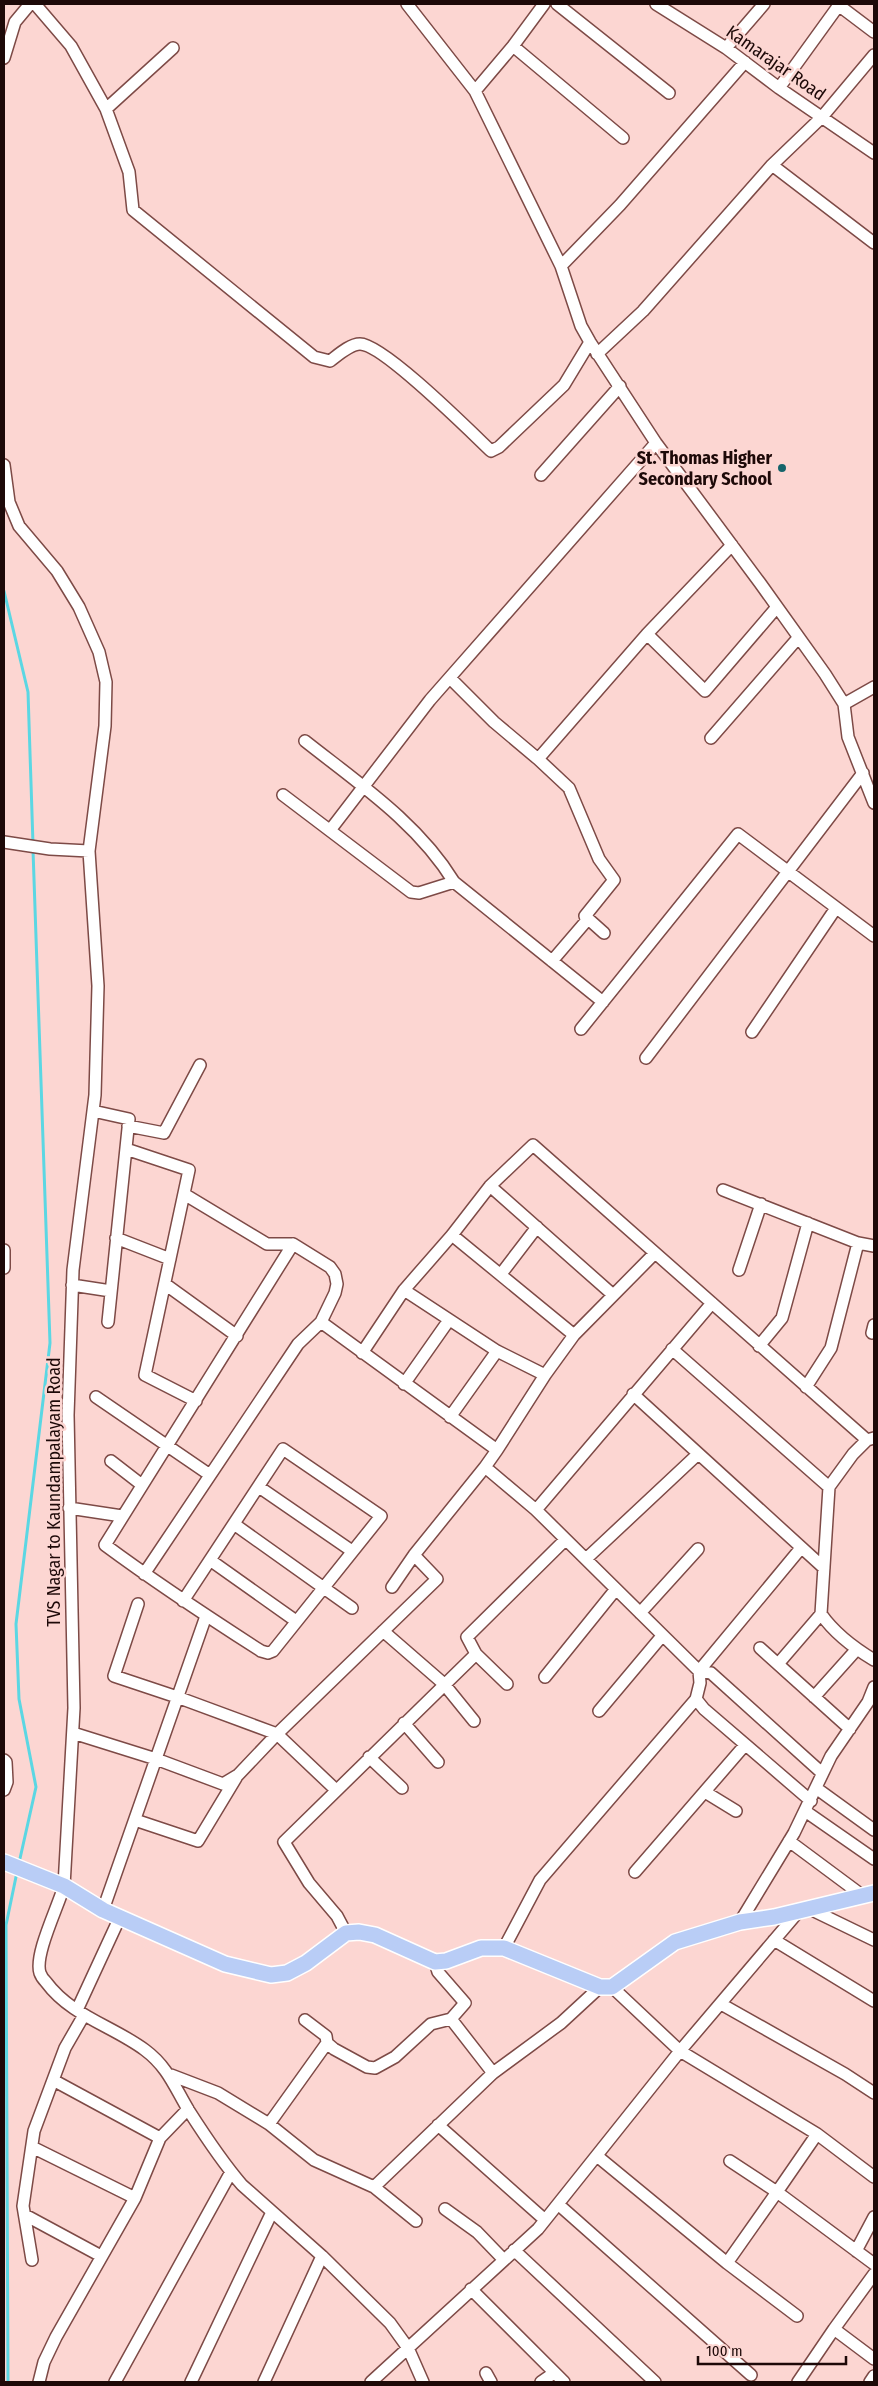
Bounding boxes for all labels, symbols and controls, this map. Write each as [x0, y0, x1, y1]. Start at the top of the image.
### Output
street label: Kamarajar Road [722, 21, 830, 105]
place label: St. Thomas Higher Secondary School [637, 447, 772, 490]
marker: St. Thomas Higher Secondary School [776, 462, 788, 474]
street label: TVS Nagar to Kaundampalayam Road [43, 1357, 65, 1627]
scale bar [698, 2334, 846, 2366]
text: 100 m [706, 2342, 743, 2360]

